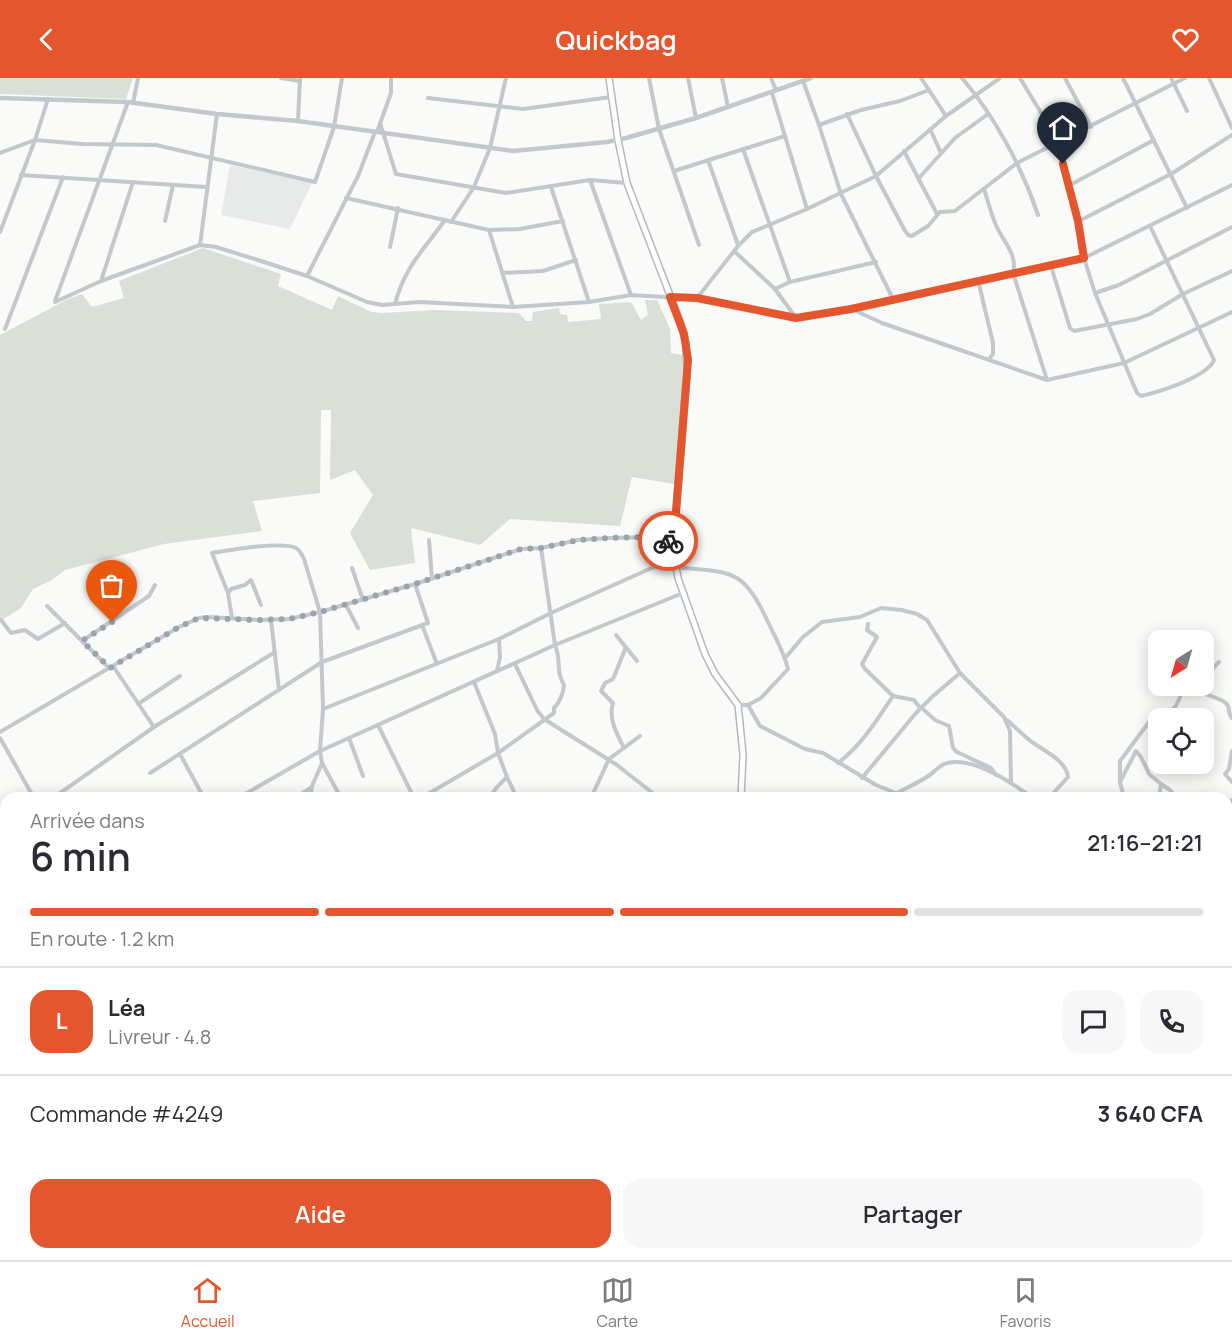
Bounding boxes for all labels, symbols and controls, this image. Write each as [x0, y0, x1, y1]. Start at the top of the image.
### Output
text: Quickbag [555, 21, 677, 58]
icon: back [30, 23, 63, 56]
icon: heart [1169, 23, 1202, 56]
pin [1037, 102, 1088, 164]
icon: home [1046, 111, 1079, 144]
courier [638, 511, 698, 571]
icon: bike [652, 525, 685, 558]
pin [86, 560, 137, 622]
icon: bag [95, 569, 128, 602]
north arrow [1148, 630, 1214, 696]
map controls [1148, 630, 1214, 774]
button: locate [1148, 708, 1214, 774]
text: Arrivée dans [30, 807, 145, 834]
text: 21:16–21:21 [1087, 828, 1203, 858]
text: 6 min [30, 829, 131, 883]
text: En route · 1.2 km [30, 925, 174, 952]
button: chat [1062, 990, 1125, 1053]
button: phone [1140, 990, 1203, 1053]
text: Léa [108, 993, 145, 1023]
text: L [56, 1006, 67, 1036]
text: Livreur · 4.8 [108, 1023, 211, 1050]
text: Commande #4249 [30, 1099, 223, 1129]
text: 3 640 CFA [1098, 1099, 1203, 1129]
button: Aide [30, 1179, 611, 1248]
button: Partager [623, 1179, 1203, 1248]
tab: Accueil [181, 1274, 235, 1332]
tab: Carte [596, 1274, 638, 1332]
tab: Favoris [1000, 1274, 1051, 1332]

